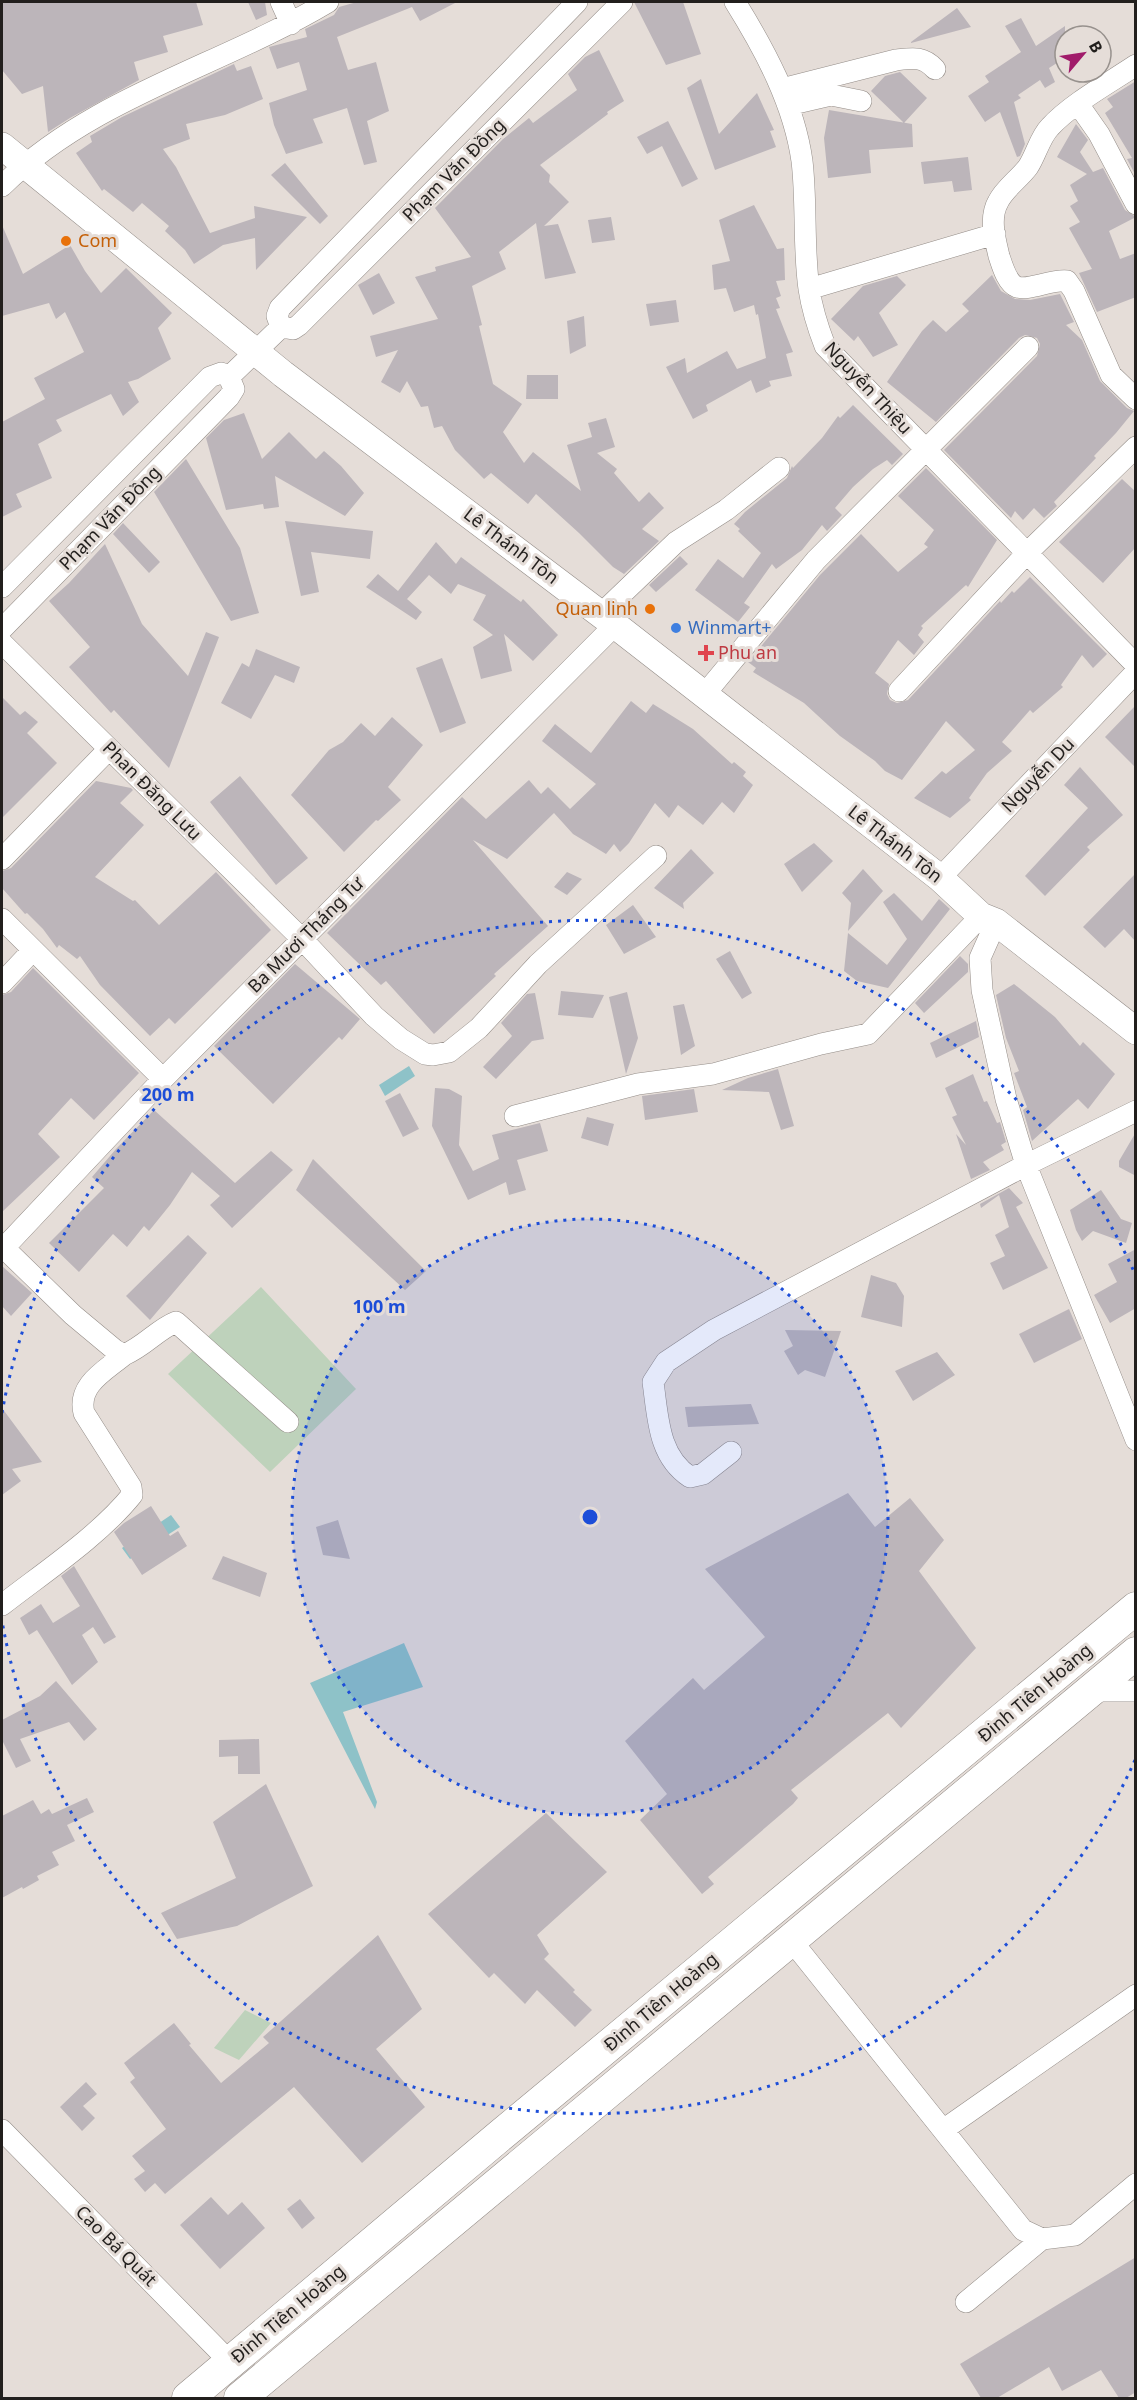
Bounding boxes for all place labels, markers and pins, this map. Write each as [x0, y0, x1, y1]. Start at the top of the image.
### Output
place label: Com [78, 228, 117, 252]
marker: Com [59, 234, 73, 248]
place label: Quan linh [555, 596, 638, 620]
marker: Quan linh [643, 602, 657, 616]
place label: Winmart+ [688, 615, 772, 639]
marker: Winmart+ [669, 621, 683, 635]
place label: Phu an [718, 640, 777, 664]
marker: Phu an [699, 646, 713, 660]
centre of rings [580, 1507, 600, 1527]

